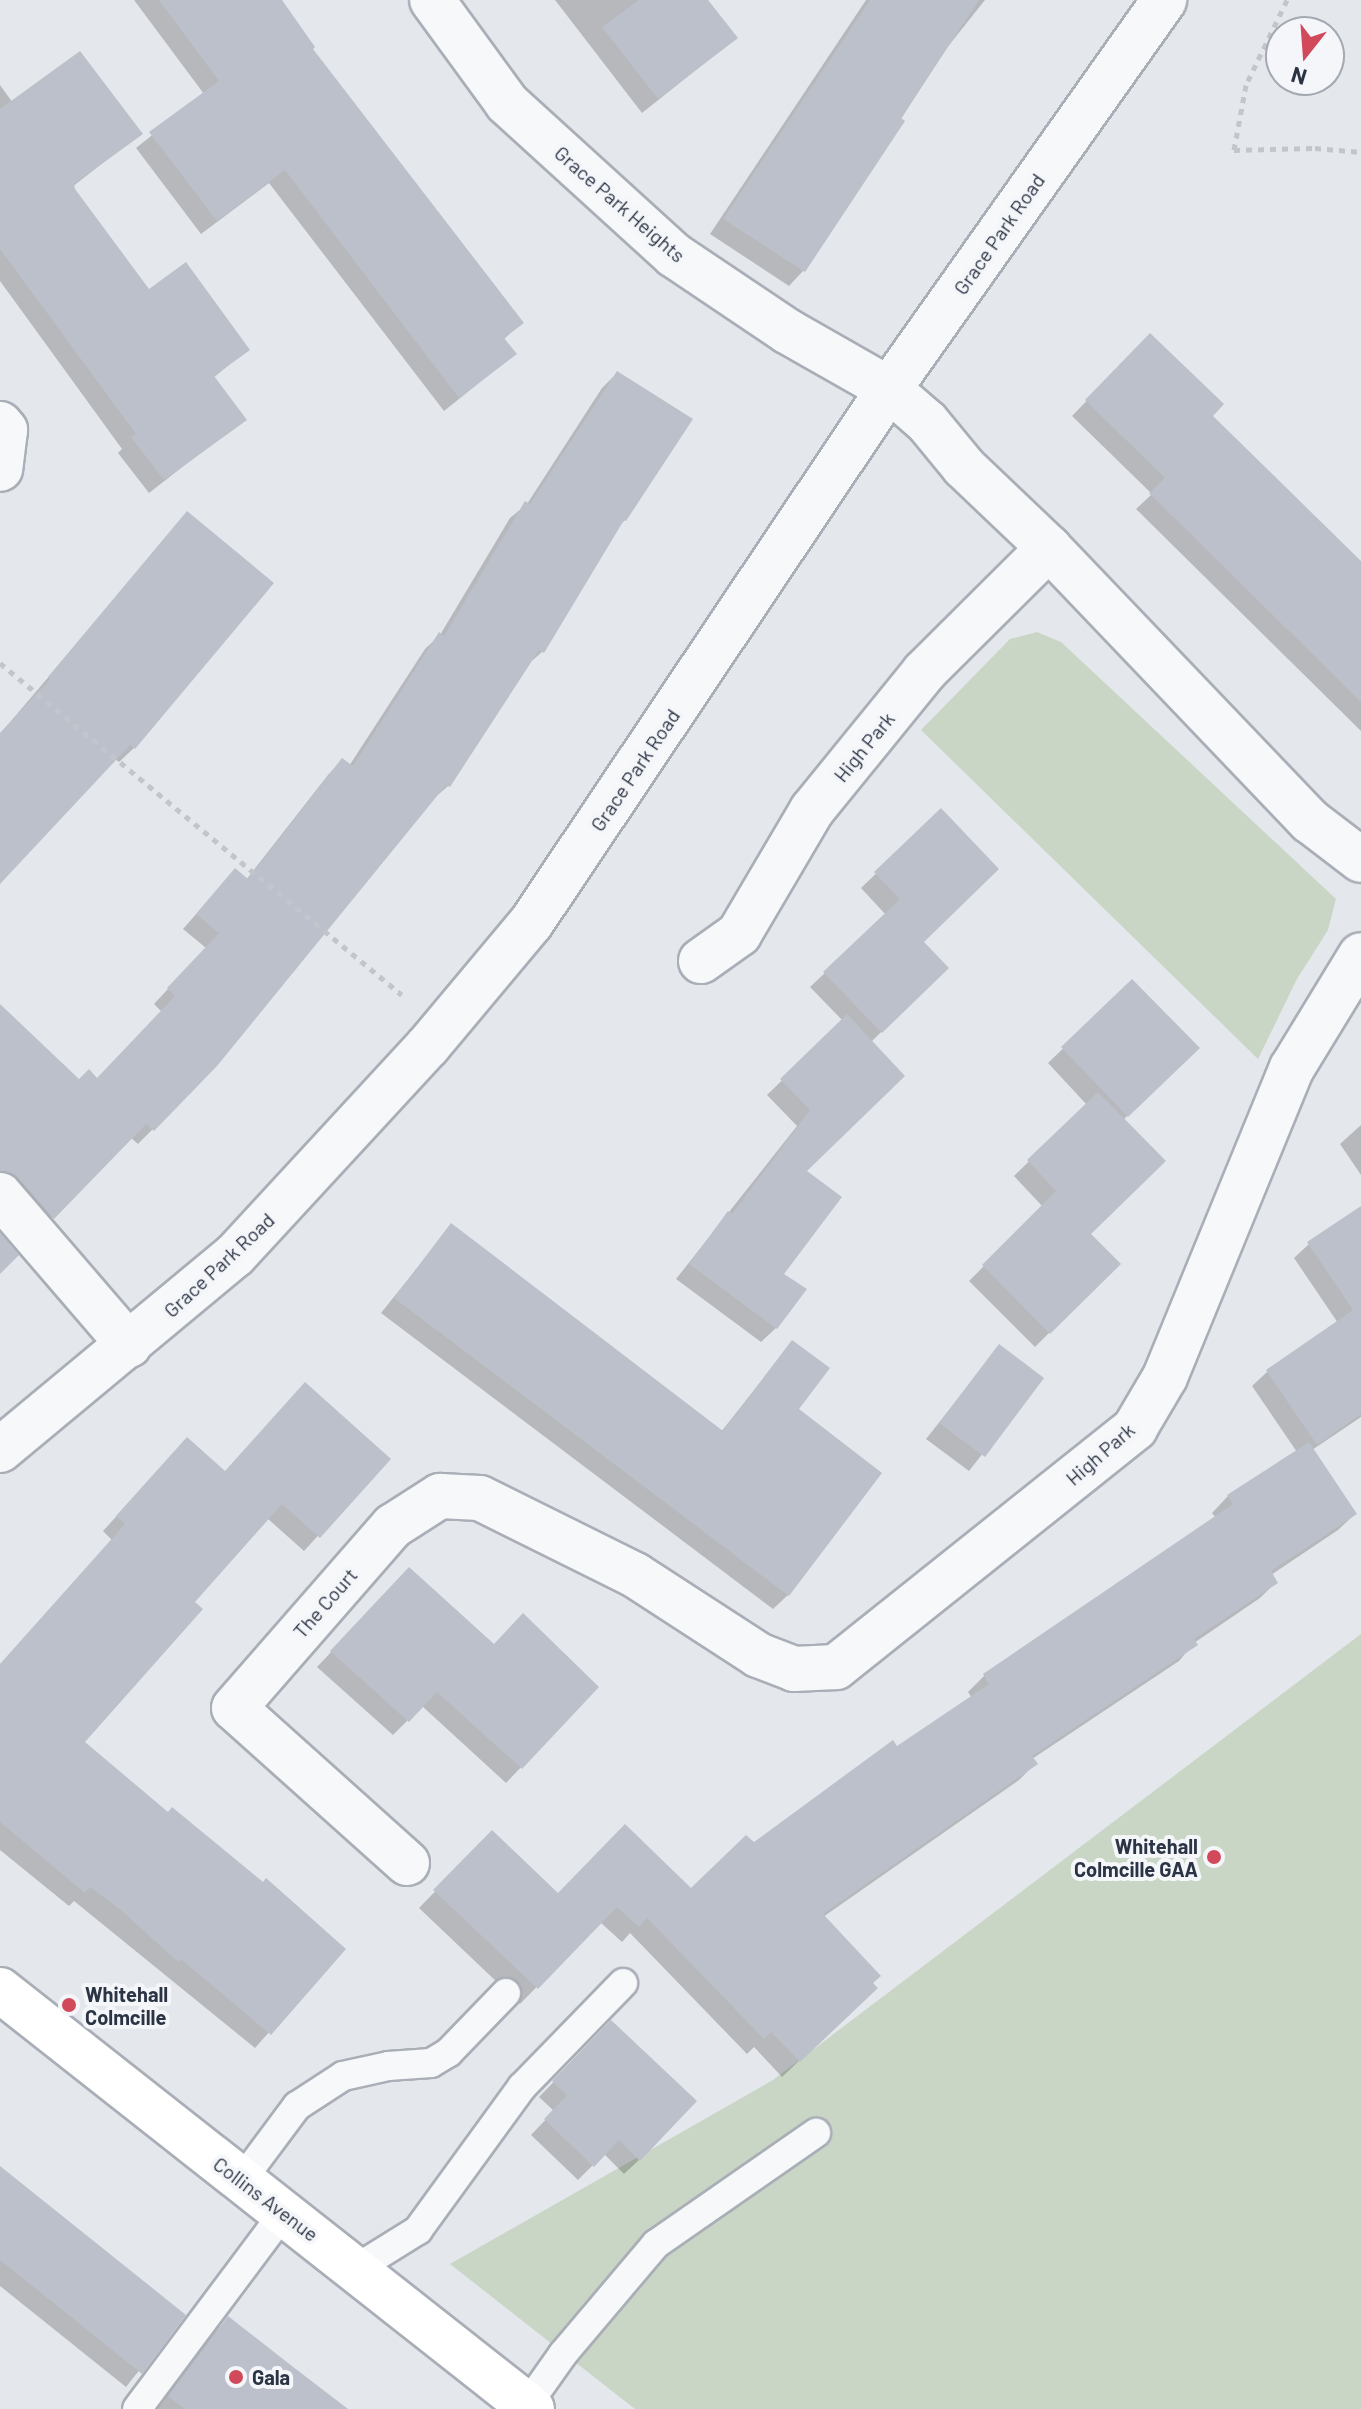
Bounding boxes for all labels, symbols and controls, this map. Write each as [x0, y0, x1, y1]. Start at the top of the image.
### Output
north arrow [1265, 16, 1345, 96]
text: N [1288, 62, 1309, 92]
street label: Grace Park Heights [550, 141, 690, 267]
street label: Grace Park Road [948, 169, 1050, 299]
street label: Grace Park Road [585, 704, 685, 836]
street label: High Park [829, 707, 899, 787]
street label: Grace Park Road [159, 1208, 279, 1322]
street label: High Park [1061, 1418, 1139, 1490]
street label: The Court [288, 1563, 362, 1643]
place label: Whitehall Colmcille GAA [1074, 1834, 1198, 1881]
marker: Whitehall Colmcille GAA [1205, 1848, 1223, 1866]
place label: Whitehall Colmcille [85, 1982, 168, 2029]
marker: Whitehall Colmcille [60, 1996, 78, 2014]
street label: Collins Avenue [209, 2152, 323, 2246]
place label: Gala [252, 2365, 290, 2389]
marker: Gala [227, 2368, 245, 2386]

